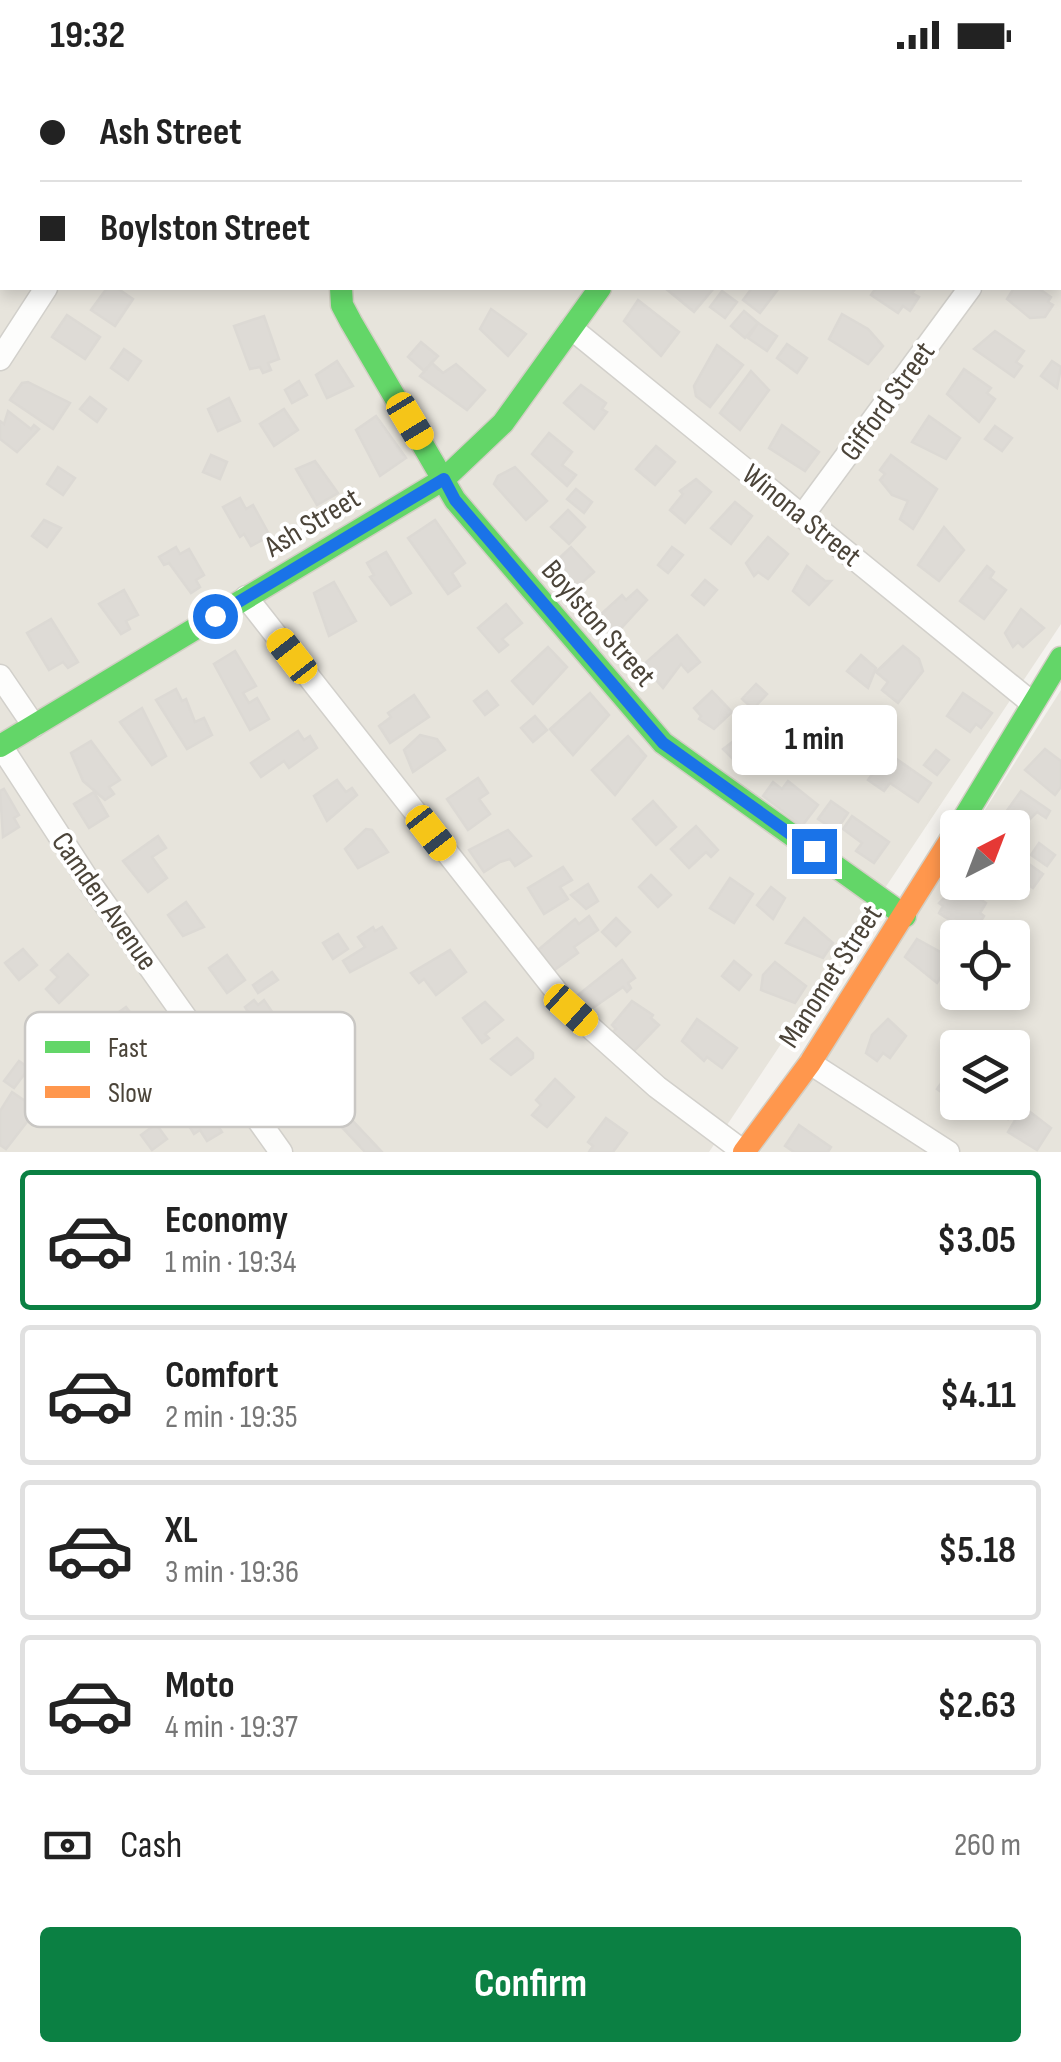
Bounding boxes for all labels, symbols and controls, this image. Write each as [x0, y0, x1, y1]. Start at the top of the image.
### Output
text: 19:32 [50, 13, 125, 58]
text: Ash Street [100, 110, 242, 155]
text: Boylston Street [100, 206, 310, 251]
street label: Gifford Street [833, 335, 943, 468]
car [382, 388, 438, 454]
street label: Winona Street [735, 457, 868, 575]
street label: Ash Street [258, 480, 367, 566]
street label: Boylston Street [534, 553, 663, 694]
route start [193, 594, 238, 639]
car [262, 623, 322, 689]
callout: 1 min [732, 706, 896, 776]
text: 1 min [785, 720, 844, 759]
car [401, 800, 461, 866]
north arrow [940, 810, 1030, 900]
map controls [940, 810, 1030, 1120]
street label: Camden Avenue [43, 826, 165, 978]
route end [792, 829, 837, 874]
street label: Manomet Street [771, 898, 890, 1055]
button: locate [940, 920, 1030, 1010]
car [539, 979, 603, 1041]
legend [25, 1012, 355, 1127]
button: layers [940, 1030, 1030, 1120]
text: Fast [108, 1032, 147, 1065]
text: Slow [108, 1077, 153, 1110]
icon: car [45, 1195, 135, 1285]
text: Economy [165, 1198, 288, 1243]
text: $3.05 [937, 1218, 1016, 1263]
text: 1 min · 19:34 [165, 1243, 296, 1282]
icon: car [45, 1350, 135, 1440]
text: Comfort [165, 1353, 279, 1398]
text: $4.11 [940, 1373, 1016, 1418]
text: 2 min · 19:35 [165, 1398, 298, 1437]
icon: car [45, 1505, 135, 1595]
text: XL [165, 1508, 198, 1553]
text: $5.18 [938, 1528, 1016, 1573]
text: 3 min · 19:36 [165, 1553, 299, 1592]
icon: car [45, 1660, 135, 1750]
text: Moto [165, 1663, 235, 1708]
text: $2.63 [937, 1683, 1016, 1728]
text: 4 min · 19:37 [165, 1708, 298, 1747]
icon: cash [40, 1818, 95, 1873]
text: Cash [120, 1823, 182, 1868]
text: 260 m [954, 1826, 1021, 1865]
button: Confirm [40, 1927, 1021, 2042]

